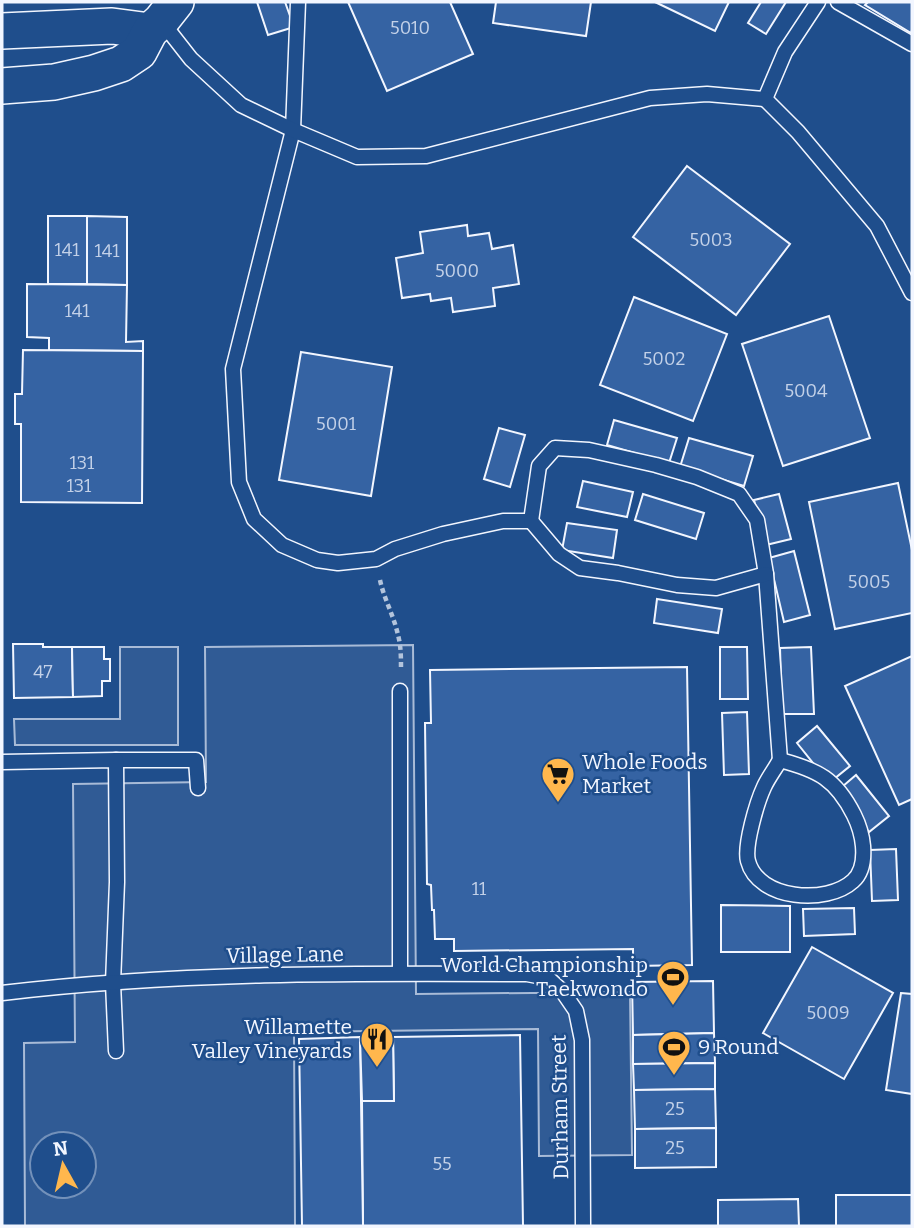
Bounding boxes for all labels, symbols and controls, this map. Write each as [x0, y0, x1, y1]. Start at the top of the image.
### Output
house number: 5010 [390, 17, 430, 39]
house number: 5003 [690, 229, 732, 251]
house number: 141 [54, 239, 80, 261]
house number: 141 [94, 240, 120, 262]
house number: 5000 [435, 260, 479, 282]
house number: 141 [64, 300, 90, 322]
house number: 5002 [643, 348, 685, 370]
house number: 5004 [784, 380, 828, 402]
house number: 5001 [316, 413, 357, 435]
house number: 131 [70, 452, 95, 474]
house number: 131 [67, 475, 92, 497]
house number: 5005 [848, 571, 890, 593]
house number: 47 [33, 661, 53, 683]
place label: Whole Foods Market [582, 749, 708, 799]
supermarket icon: Whole Foods Market [539, 755, 577, 804]
house number: 11 [472, 878, 487, 900]
street label: Village Lane [226, 941, 344, 969]
place label: World Championship Taekwondo [441, 952, 648, 1002]
sports icon: World Championship Taekwondo [654, 958, 692, 1007]
house number: 5009 [806, 1002, 850, 1024]
place label: Willamette Valley Vineyards [192, 1014, 352, 1064]
restaurant icon: Willamette Valley Vineyards [358, 1020, 396, 1069]
sports icon: 9 Round [655, 1028, 693, 1077]
street label: Durham Street [546, 1034, 574, 1180]
place label: 9 Round [698, 1034, 779, 1060]
house number: 25 [665, 1098, 685, 1120]
north arrow [28, 1130, 98, 1200]
text: N [52, 1136, 70, 1161]
house number: 25 [665, 1137, 685, 1159]
house number: 55 [432, 1153, 452, 1175]

